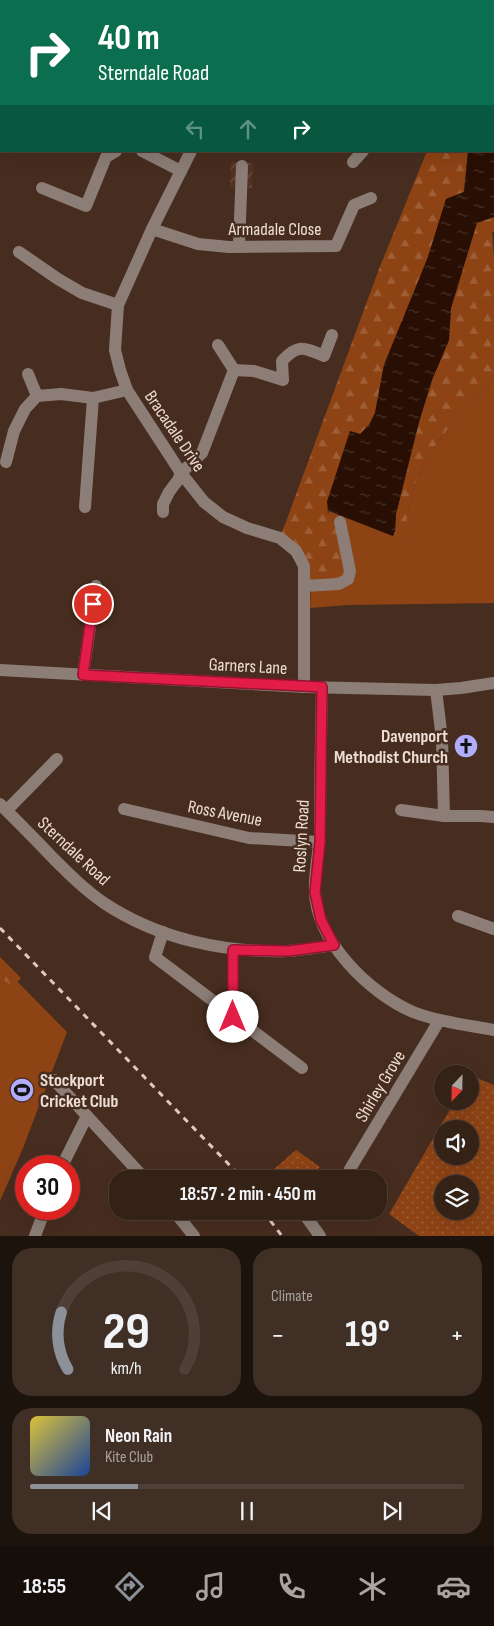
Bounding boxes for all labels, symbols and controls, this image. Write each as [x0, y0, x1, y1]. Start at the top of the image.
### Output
text: 40 m [98, 17, 160, 60]
icon: right [15, 20, 80, 85]
text: Sterndale Road [98, 60, 209, 87]
icon: left [181, 115, 209, 143]
icon: ahead [234, 115, 262, 143]
icon: right [287, 115, 315, 143]
street label: Armadale Close [228, 219, 321, 240]
street label: Bracadale Drive [140, 387, 209, 476]
pin [72, 583, 114, 625]
icon: arrive [79, 590, 107, 618]
street label: Garners Lane [208, 654, 288, 679]
place label: Davenport Methodist Church [334, 726, 448, 768]
church icon: Davenport Methodist Church [453, 733, 479, 759]
street label: Ross Avenue [186, 796, 264, 831]
street label: Roslyn Road [289, 799, 314, 873]
street label: Sterndale Road [33, 813, 114, 890]
position arrow [206, 990, 258, 1042]
street label: Shirley Grove [351, 1047, 410, 1126]
north arrow [434, 1065, 479, 1110]
map controls [434, 1065, 479, 1220]
place label: Stockport Cricket Club [40, 1070, 118, 1112]
sports icon: Stockport Cricket Club [9, 1077, 35, 1103]
button: sound [434, 1120, 479, 1165]
speed limit sign: 30 [15, 1155, 80, 1220]
button: layers [434, 1175, 479, 1220]
text: 18:57 · 2 min · 450 m [180, 1183, 316, 1206]
text: Climate [271, 1287, 313, 1306]
text: 29 [103, 1301, 150, 1364]
text: 19° [345, 1312, 390, 1357]
text: − [271, 1319, 285, 1352]
text: + [450, 1319, 464, 1352]
text: km/h [111, 1358, 142, 1379]
text: Neon Rain [105, 1425, 172, 1448]
text: Kite Club [105, 1448, 153, 1467]
icon: previous [88, 1497, 116, 1525]
icon: pause [233, 1497, 261, 1525]
icon: next [378, 1497, 406, 1525]
icon: directions [112, 1569, 147, 1604]
icon: music [193, 1569, 228, 1604]
icon: phone [274, 1569, 309, 1604]
icon: climate [355, 1569, 390, 1604]
icon: car [436, 1569, 471, 1604]
text: 18:55 [23, 1573, 66, 1600]

